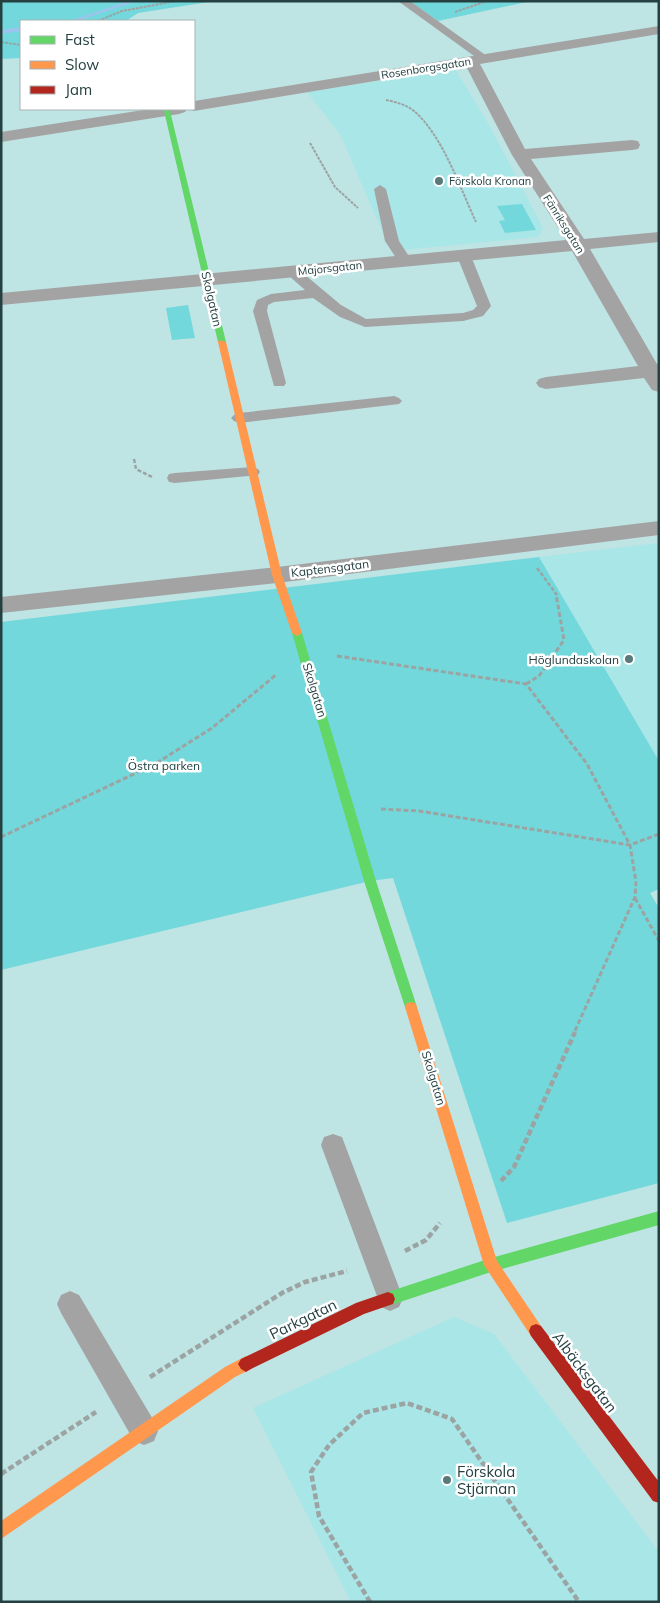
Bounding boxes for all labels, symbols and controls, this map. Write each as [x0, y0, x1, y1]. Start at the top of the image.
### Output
legend [20, 20, 195, 110]
text: Fast [65, 30, 95, 49]
street label: Rosenborgsgatan [380, 54, 472, 82]
text: Slow [65, 55, 99, 74]
text: Jam [65, 80, 92, 99]
place label: Förskola Kronan [449, 174, 531, 188]
marker: Förskola Kronan [433, 175, 445, 187]
street label: Fänriksgatan [540, 192, 588, 256]
street label: Majorsgatan [297, 258, 363, 278]
street label: Skolgatan [198, 270, 226, 328]
street label: Kaptensgatan [290, 556, 370, 580]
place label: Höglundaskolan [529, 652, 619, 667]
marker: Höglundaskolan [623, 653, 635, 665]
street label: Skolgatan [300, 661, 330, 719]
park label: Östra parken [128, 758, 200, 773]
street label: Skolgatan [419, 1049, 449, 1107]
street label: Parkgatan [266, 1295, 340, 1343]
street label: Albäcksgatan [548, 1328, 622, 1416]
place label: Förskola Stjärnan [457, 1462, 516, 1498]
marker: Förskola Stjärnan [441, 1474, 453, 1486]

